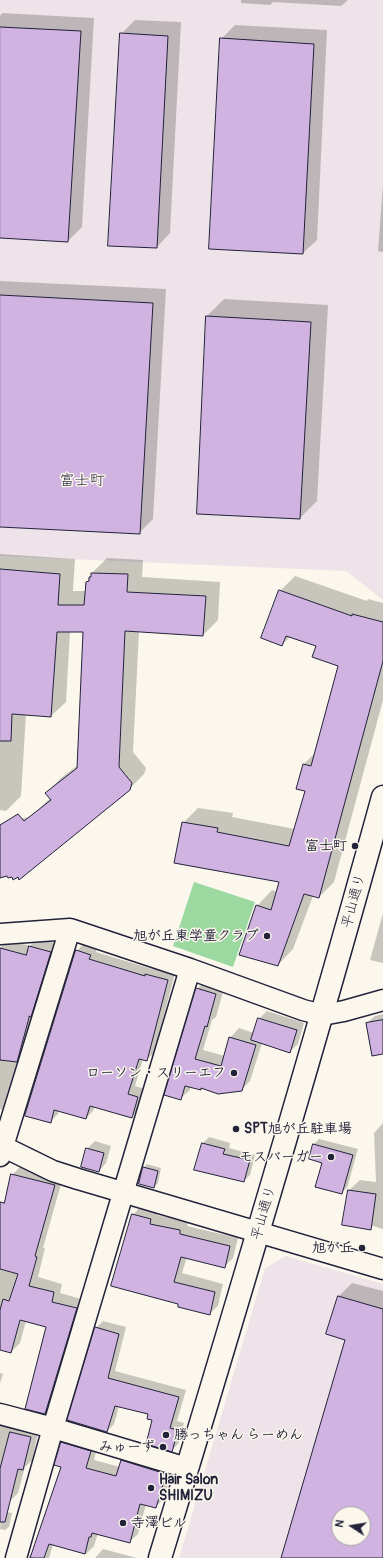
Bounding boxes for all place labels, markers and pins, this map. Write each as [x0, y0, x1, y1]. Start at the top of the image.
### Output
place label: 富士町 [305, 838, 347, 854]
marker: 富士町 [350, 841, 360, 851]
place label: 旭が丘東学童クラブ [133, 928, 259, 944]
marker: 旭が丘東学童クラブ [262, 931, 272, 941]
place label: ローソン・スリーエフ [86, 1065, 226, 1081]
marker: ローソン・スリーエフ [229, 1068, 239, 1078]
place label: SPT旭が丘駐車場 [244, 1121, 352, 1137]
marker: SPT旭が丘駐車場 [231, 1124, 241, 1134]
place label: モスバーガー [239, 1149, 323, 1165]
marker: モスバーガー [326, 1152, 336, 1162]
place label: 旭が丘 [312, 1240, 354, 1256]
marker: 旭が丘 [357, 1243, 367, 1253]
place label: 勝っちゃん らーめん [174, 1427, 303, 1443]
marker: 勝っちゃん らーめん [161, 1430, 171, 1440]
place label: みゅーず [99, 1439, 155, 1455]
marker: みゅーず [158, 1442, 168, 1452]
place label: Hair Salon SHIMIZU [159, 1472, 218, 1504]
marker: Hair Salon SHIMIZU [146, 1483, 156, 1493]
place label: 寺澤ビル [131, 1515, 187, 1531]
marker: 寺澤ビル [118, 1518, 128, 1528]

